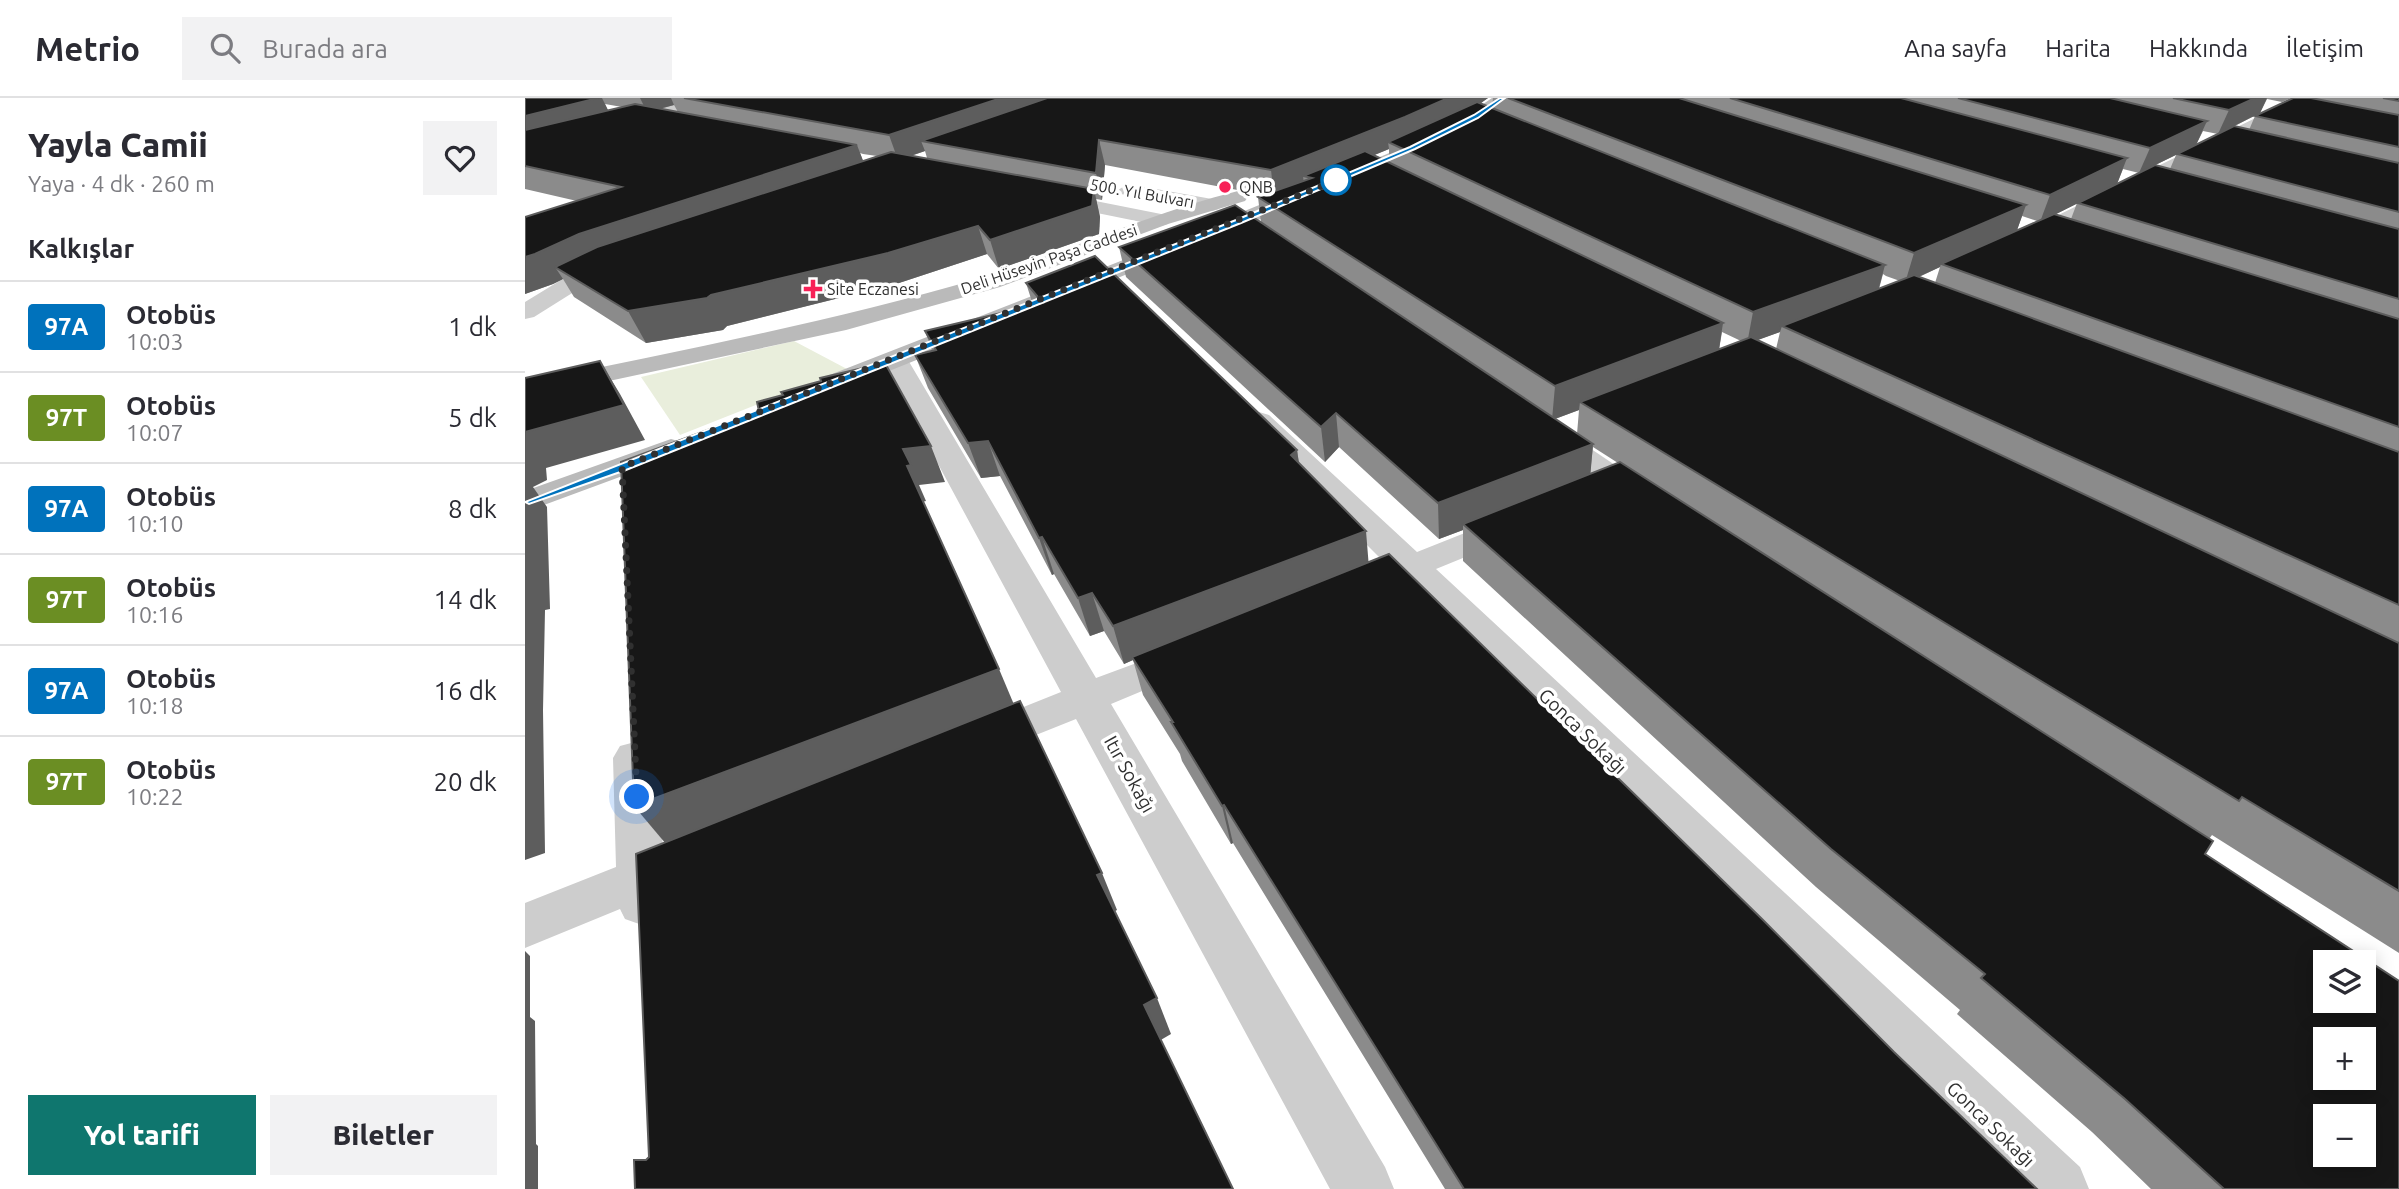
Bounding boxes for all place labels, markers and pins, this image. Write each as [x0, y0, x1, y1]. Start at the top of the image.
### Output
unlabelled marker [1321, 165, 1351, 195]
place label: QNB [1239, 178, 1273, 196]
marker: QNB [1217, 179, 1233, 195]
place label: Site Eczanesi [827, 280, 919, 298]
marker: Site Eczanesi [805, 281, 821, 297]

